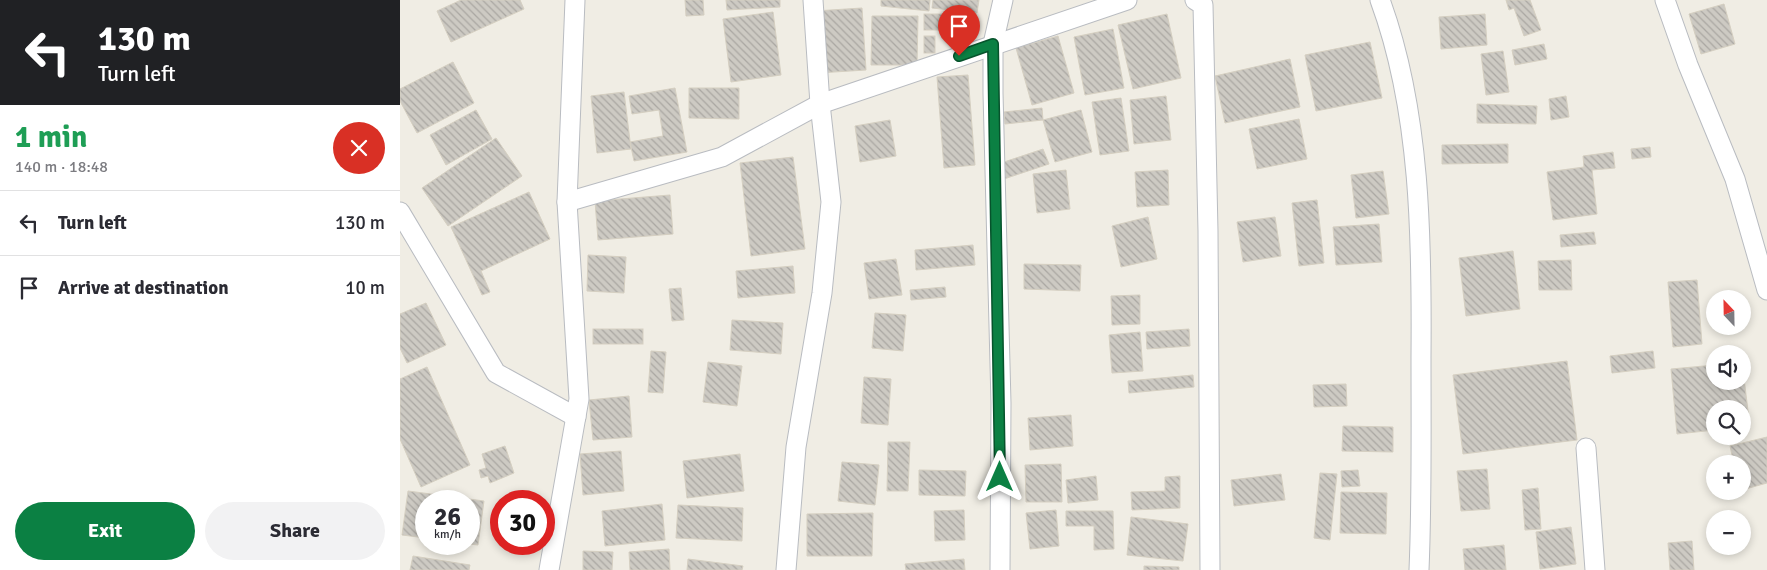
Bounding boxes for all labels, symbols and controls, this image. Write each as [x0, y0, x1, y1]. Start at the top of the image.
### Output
pin [938, 5, 980, 56]
icon: arrive [945, 12, 973, 40]
text: 130 m [98, 17, 191, 60]
icon: left [15, 20, 80, 85]
text: Turn left [98, 60, 176, 87]
text: 1 min [15, 119, 87, 156]
button: close [333, 122, 385, 174]
text: 140 m · 18:48 [15, 157, 108, 177]
icon: left [15, 209, 43, 237]
text: Turn left [58, 211, 127, 235]
text: 130 m [335, 211, 385, 235]
icon: arrive [15, 274, 43, 302]
text: Arrive at destination [58, 276, 229, 300]
text: 10 m [345, 276, 385, 300]
north arrow [1706, 290, 1751, 335]
map controls [1706, 290, 1751, 555]
button: sound [1706, 345, 1751, 390]
button: search [1706, 400, 1751, 445]
position arrow [973, 450, 1025, 502]
button: + [1706, 455, 1751, 500]
speed limit sign: 30 [490, 490, 555, 555]
text: 26 [434, 501, 461, 532]
button: Exit [15, 502, 195, 560]
button: Share [205, 502, 385, 560]
button: − [1706, 510, 1751, 555]
text: km/h [434, 527, 461, 542]

